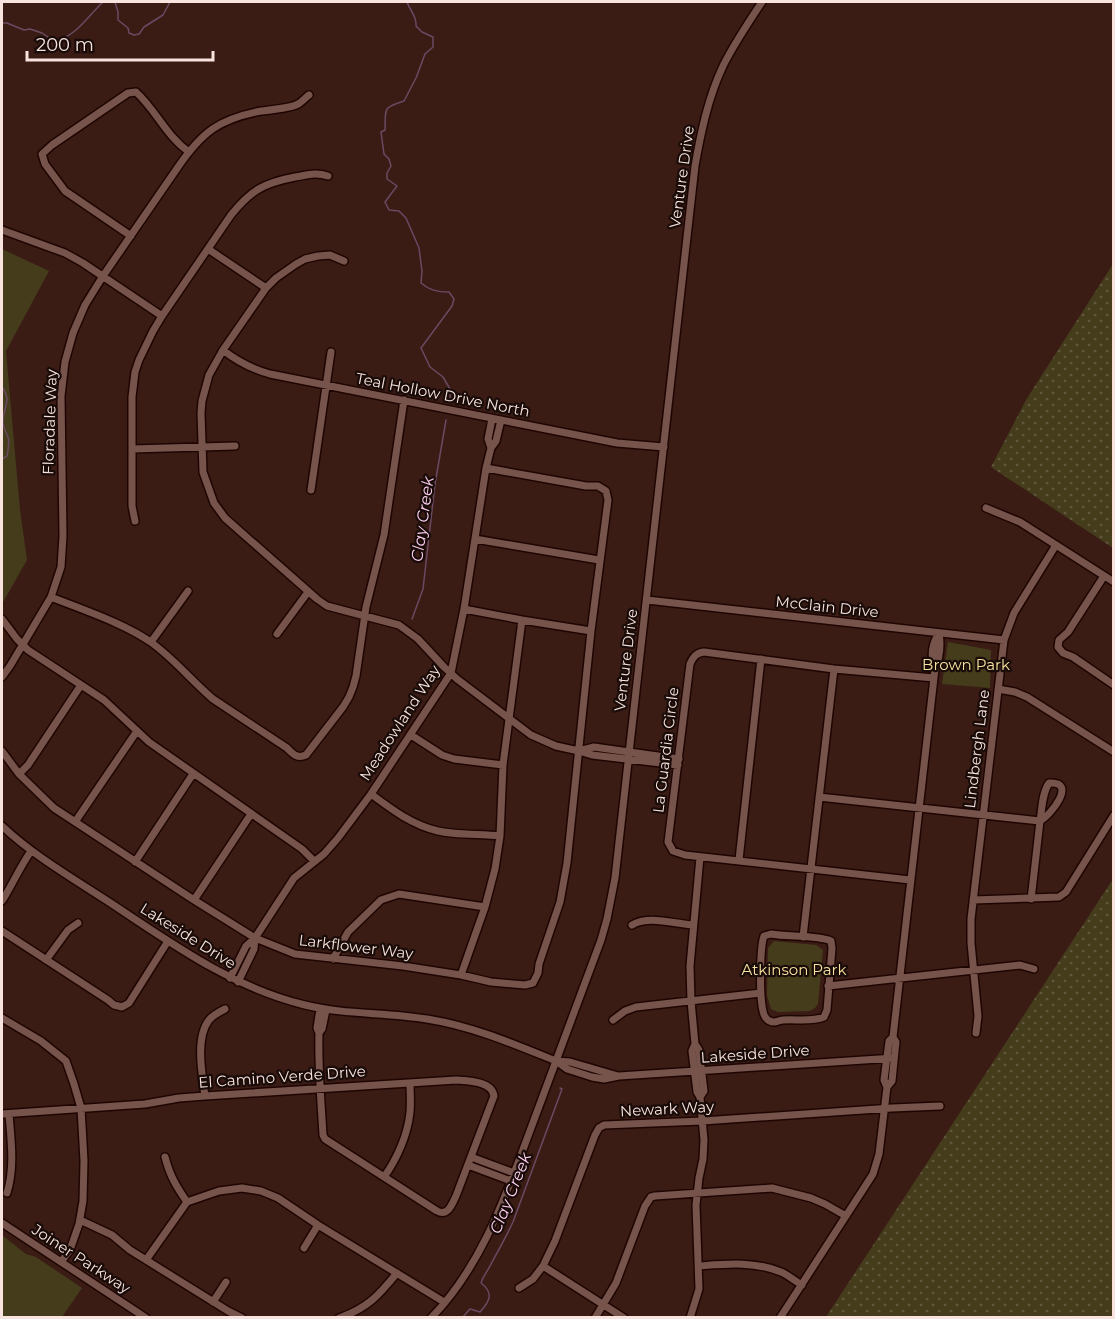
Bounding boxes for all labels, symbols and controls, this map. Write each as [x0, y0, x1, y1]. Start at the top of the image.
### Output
scale bar [27, 24, 213, 62]
text: 200 m [36, 34, 94, 56]
street label: Venture Drive [665, 125, 698, 229]
street label: Floradale Way [38, 368, 61, 475]
street label: Teal Hollow Drive North [355, 368, 532, 421]
water label: Clay Creek [407, 474, 438, 563]
street label: McClain Drive [774, 592, 880, 621]
street label: Venture Drive [610, 608, 641, 712]
park label: Brown Park [922, 655, 1010, 674]
street label: Meadowland Way [355, 661, 445, 784]
street label: La Guardia Circle [648, 686, 683, 814]
street label: Lindbergh Lane [960, 688, 993, 809]
street label: Lakeside Drive [137, 899, 240, 973]
street label: Larkflower Way [298, 930, 415, 963]
park label: Atkinson Park [742, 960, 847, 979]
street label: Lakeside Drive [700, 1040, 810, 1067]
street label: El Camino Verde Drive [198, 1061, 366, 1092]
street label: Newark Way [619, 1097, 715, 1120]
water label: Clay Creek [486, 1148, 536, 1237]
street label: Joiner Parkway [28, 1219, 135, 1298]

